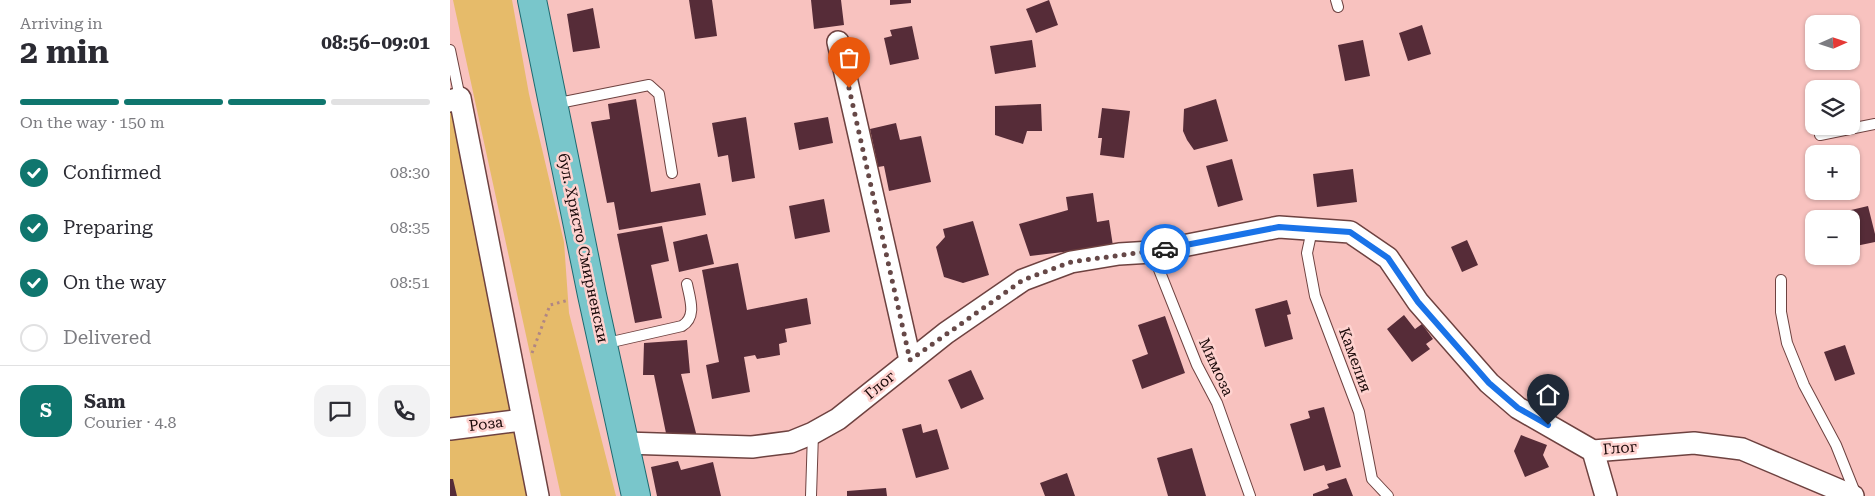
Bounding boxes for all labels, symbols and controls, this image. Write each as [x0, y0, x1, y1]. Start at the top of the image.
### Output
text: Arriving in [20, 14, 103, 33]
north arrow [1805, 15, 1860, 70]
map controls [1805, 15, 1860, 265]
text: 08:56–09:01 [321, 31, 430, 54]
text: 2 min [20, 33, 109, 71]
pin [828, 37, 870, 88]
icon: bag [835, 44, 863, 72]
button: layers [1805, 80, 1860, 135]
text: On the way · 150 m [20, 113, 165, 132]
button: + [1805, 145, 1860, 200]
street label: бул. Христо Смирненски [554, 152, 612, 344]
icon: check [20, 159, 48, 187]
text: Confirmed [63, 161, 161, 184]
text: 08:30 [390, 163, 430, 182]
button: − [1805, 210, 1860, 265]
icon: check [20, 214, 48, 242]
text: Preparing [63, 216, 153, 239]
text: 08:35 [390, 218, 430, 237]
courier [1140, 224, 1190, 274]
icon: car [1151, 235, 1179, 263]
icon: check [20, 269, 48, 297]
text: On the way [63, 271, 166, 294]
text: 08:51 [390, 273, 430, 292]
street label: Камелия [1335, 325, 1375, 395]
text: Delivered [63, 326, 151, 349]
street label: Мимоза [1195, 335, 1237, 399]
street label: Глог [861, 367, 899, 403]
pin [1527, 374, 1569, 425]
icon: home [1534, 381, 1562, 409]
button: chat [314, 385, 366, 437]
button: phone [378, 385, 430, 437]
text: Sam [84, 390, 126, 413]
text: S [40, 399, 52, 422]
text: Courier · 4.8 [84, 413, 177, 432]
street label: Роза [468, 413, 504, 435]
street label: Глог [1602, 438, 1638, 458]

